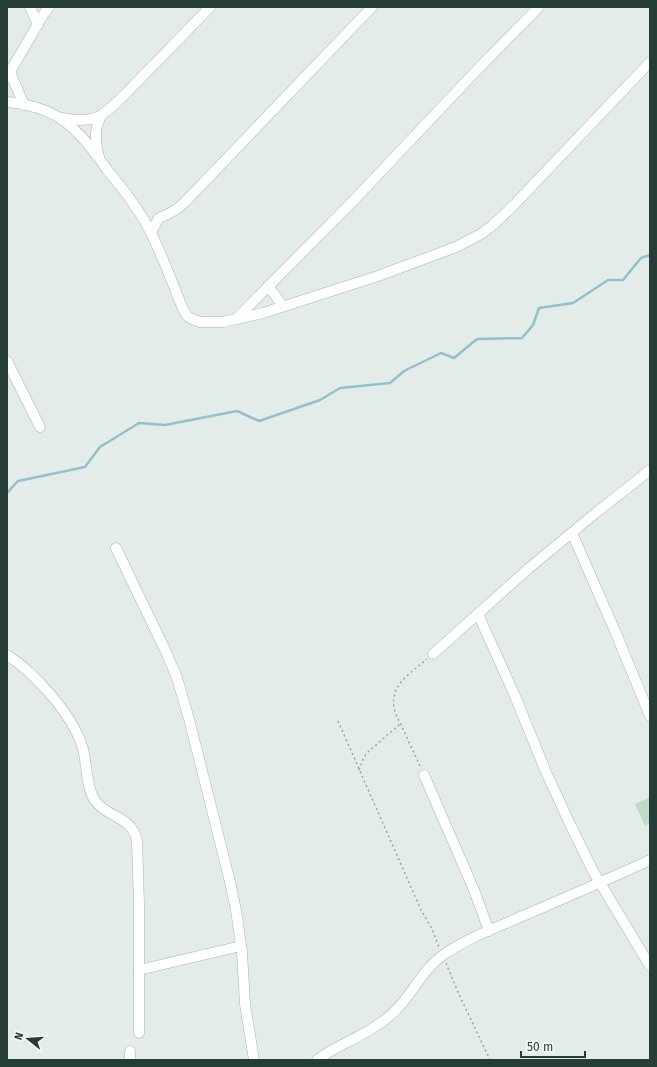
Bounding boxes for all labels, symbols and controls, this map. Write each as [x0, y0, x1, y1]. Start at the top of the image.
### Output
north arrow [8, 1019, 48, 1059]
text: N [12, 1031, 26, 1042]
scale bar [521, 1033, 585, 1059]
text: 50 m [527, 1040, 553, 1054]

